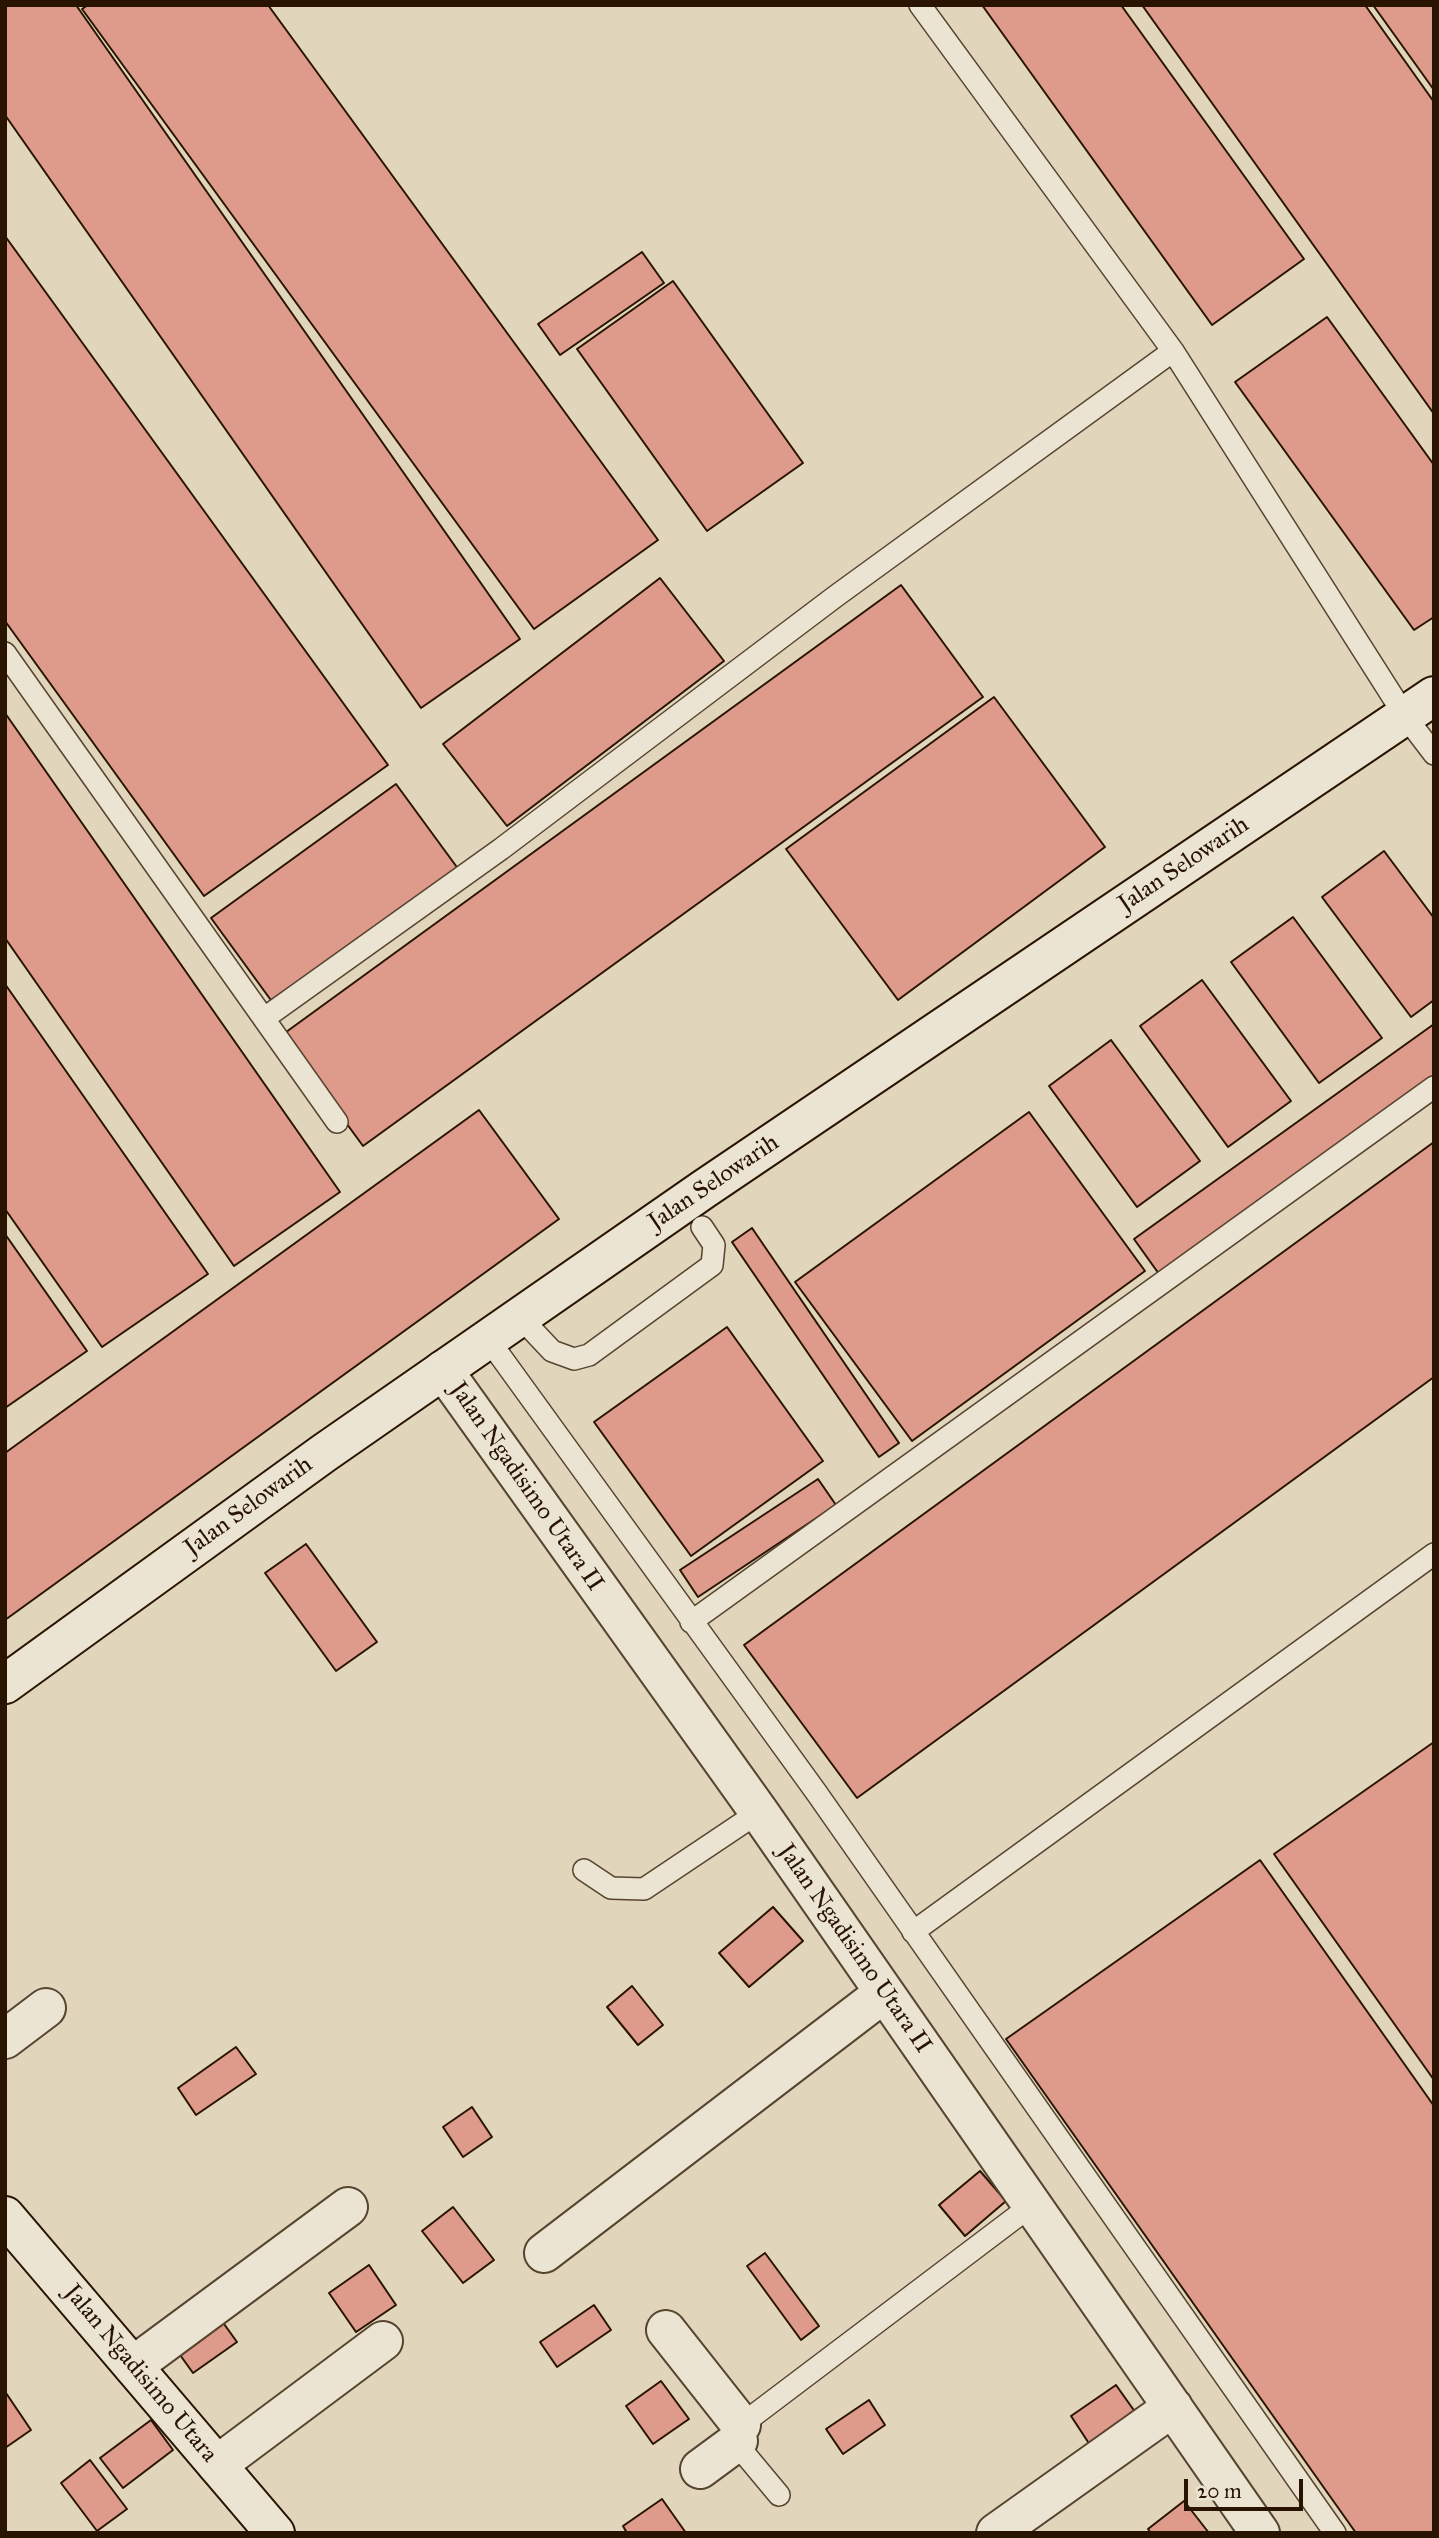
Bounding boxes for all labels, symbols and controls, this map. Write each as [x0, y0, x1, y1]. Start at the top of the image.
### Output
street label: Jalan Selowarih [1113, 811, 1255, 919]
street label: Jalan Selowarih [643, 1129, 785, 1237]
street label: Jalan Ngadisimo Utara II [443, 1377, 609, 1597]
street label: Jalan Selowarih [179, 1451, 319, 1563]
street label: Jalan Ngadisimo Utara II [771, 1839, 937, 2059]
street label: Jalan Ngadisimo Utara [57, 2279, 223, 2469]
scale bar [1187, 2464, 1306, 2508]
text: 20 m [1197, 2478, 1242, 2504]

